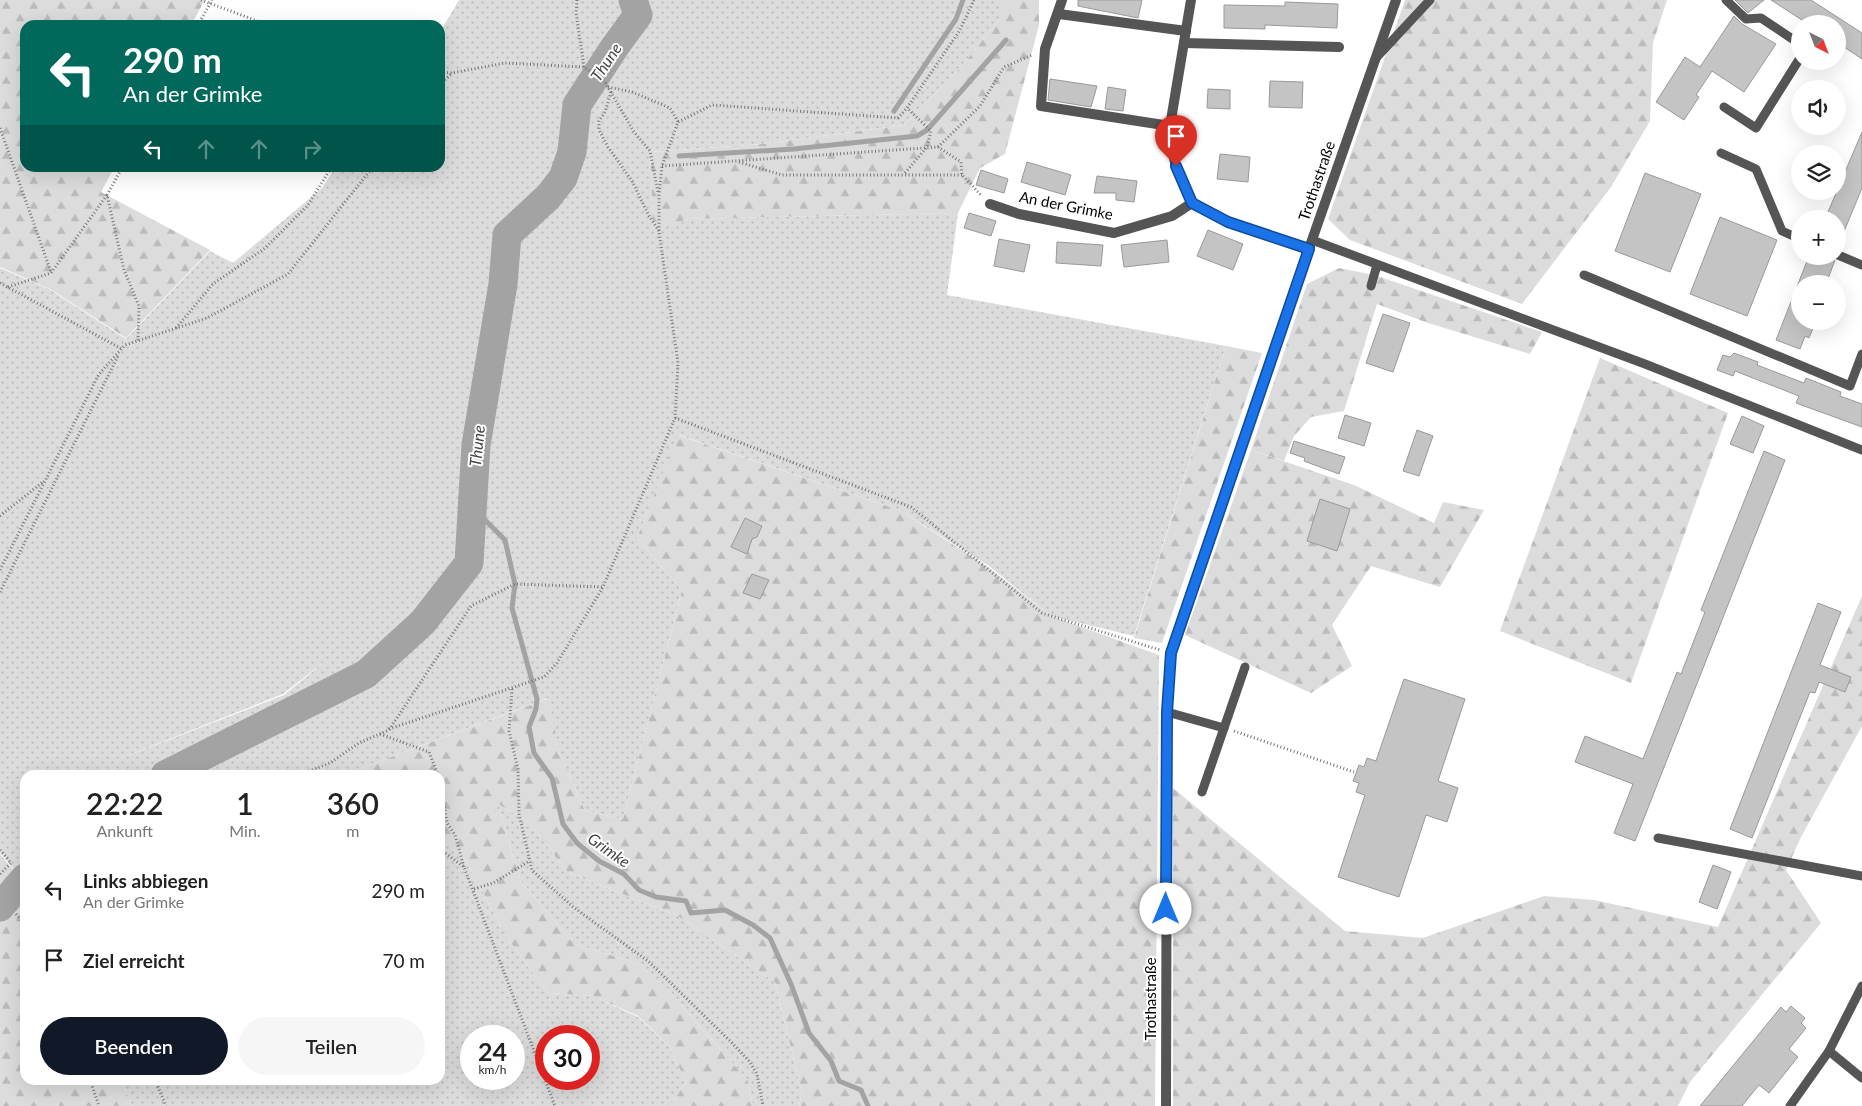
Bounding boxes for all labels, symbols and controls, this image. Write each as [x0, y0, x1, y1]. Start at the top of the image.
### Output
north arrow [1791, 15, 1846, 70]
map controls [1791, 15, 1846, 330]
text: 290 m [123, 38, 222, 80]
water label: Thune [586, 39, 625, 84]
icon: left [40, 40, 105, 105]
text: An der Grimke [123, 80, 262, 107]
button: sound [1791, 80, 1846, 135]
pin [1155, 115, 1197, 166]
icon: arrive [1162, 122, 1190, 150]
icon: left [139, 135, 167, 163]
icon: ahead [192, 135, 220, 163]
icon: ahead [245, 135, 273, 163]
icon: right [298, 135, 326, 163]
street label: Trothastraße [1294, 138, 1338, 223]
button: layers [1791, 145, 1846, 200]
street label: An der Grimke [1018, 187, 1115, 223]
button: + [1791, 210, 1846, 265]
button: − [1791, 275, 1846, 330]
water label: Thune [465, 424, 488, 468]
text: 22:22 [86, 785, 163, 821]
text: 1 [236, 785, 254, 821]
text: 360 [327, 785, 379, 821]
text: Ankunft [96, 821, 153, 840]
text: Min. [229, 821, 261, 840]
text: m [346, 821, 359, 840]
water label: Grimke [584, 828, 634, 871]
text: Links abbiegen [83, 869, 208, 892]
icon: left [40, 876, 68, 904]
text: 290 m [371, 879, 425, 902]
position arrow [1139, 882, 1191, 934]
text: An der Grimke [83, 892, 184, 911]
icon: arrive [40, 946, 68, 974]
text: Ziel erreicht [83, 949, 185, 972]
text: 70 m [382, 949, 425, 972]
street label: Trothastraße [1141, 957, 1159, 1041]
button: Beenden [40, 1017, 228, 1075]
button: Teilen [238, 1017, 425, 1075]
speed limit sign: 30 [535, 1025, 600, 1090]
text: 24 [478, 1036, 507, 1066]
text: km/h [478, 1062, 507, 1077]

